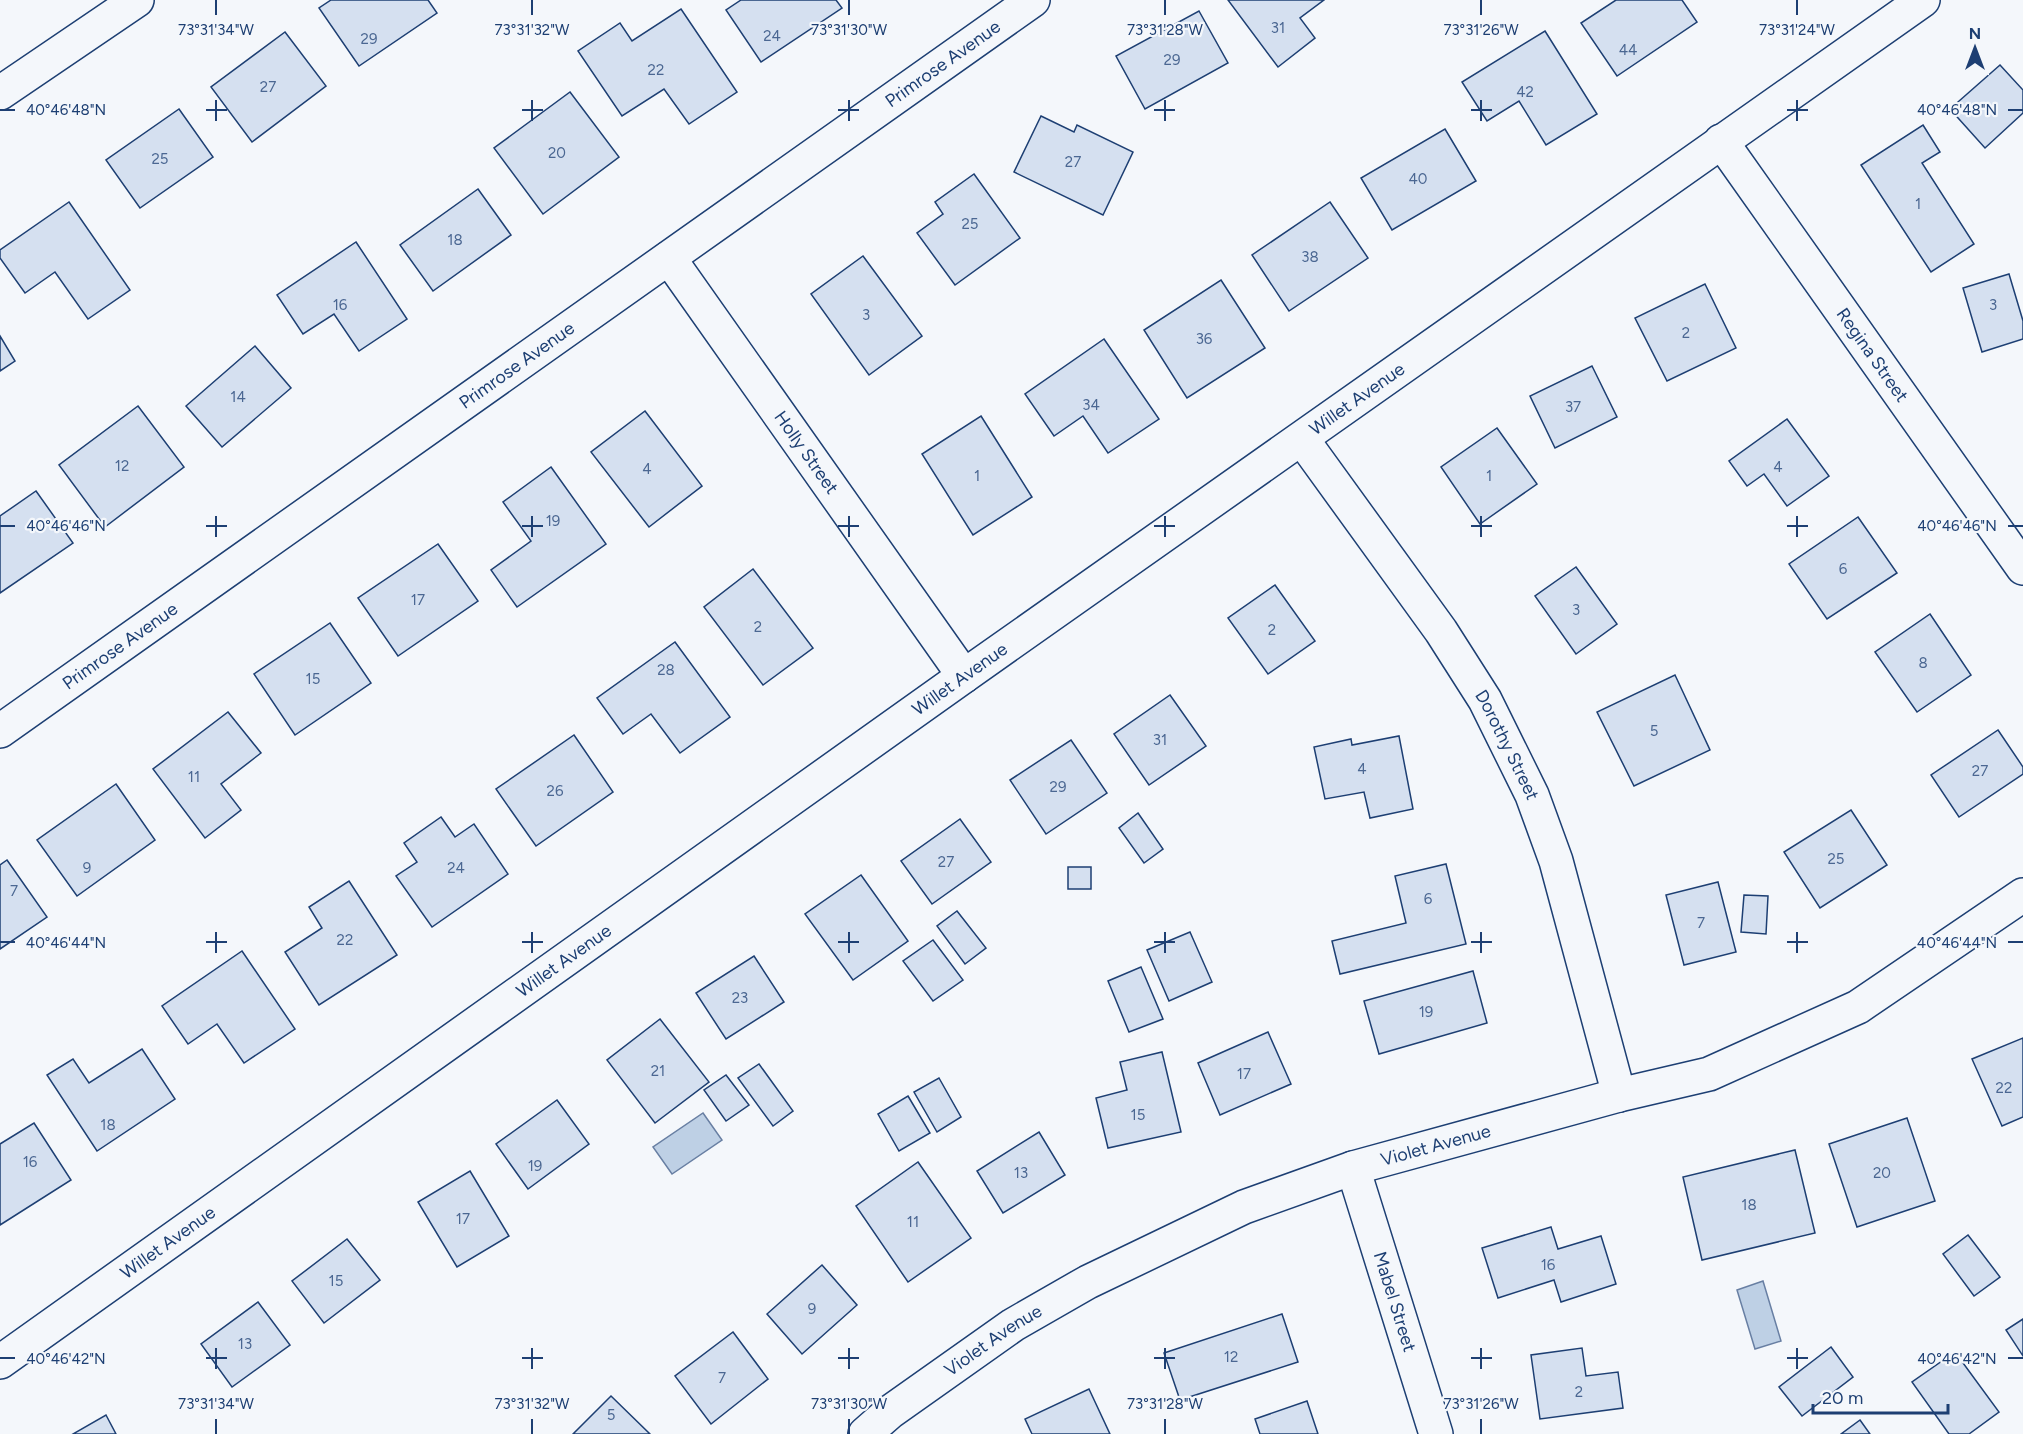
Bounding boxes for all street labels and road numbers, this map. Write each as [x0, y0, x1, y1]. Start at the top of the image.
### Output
street label: Primrose Avenue [881, 15, 1005, 112]
street label: Regina Street [1832, 304, 1913, 406]
street label: Primrose Avenue [455, 317, 579, 414]
street label: Willet Avenue [1305, 358, 1409, 440]
street label: Holly Street [769, 407, 843, 498]
street label: Primrose Avenue [58, 598, 182, 694]
street label: Willet Avenue [908, 638, 1012, 720]
street label: Dorothy Street [1470, 686, 1544, 803]
street label: Willet Avenue [512, 919, 616, 1002]
street label: Violet Avenue [1378, 1120, 1493, 1171]
street label: Willet Avenue [116, 1201, 220, 1284]
street label: Mabel Street [1369, 1249, 1421, 1355]
street label: Violet Avenue [940, 1300, 1046, 1381]

